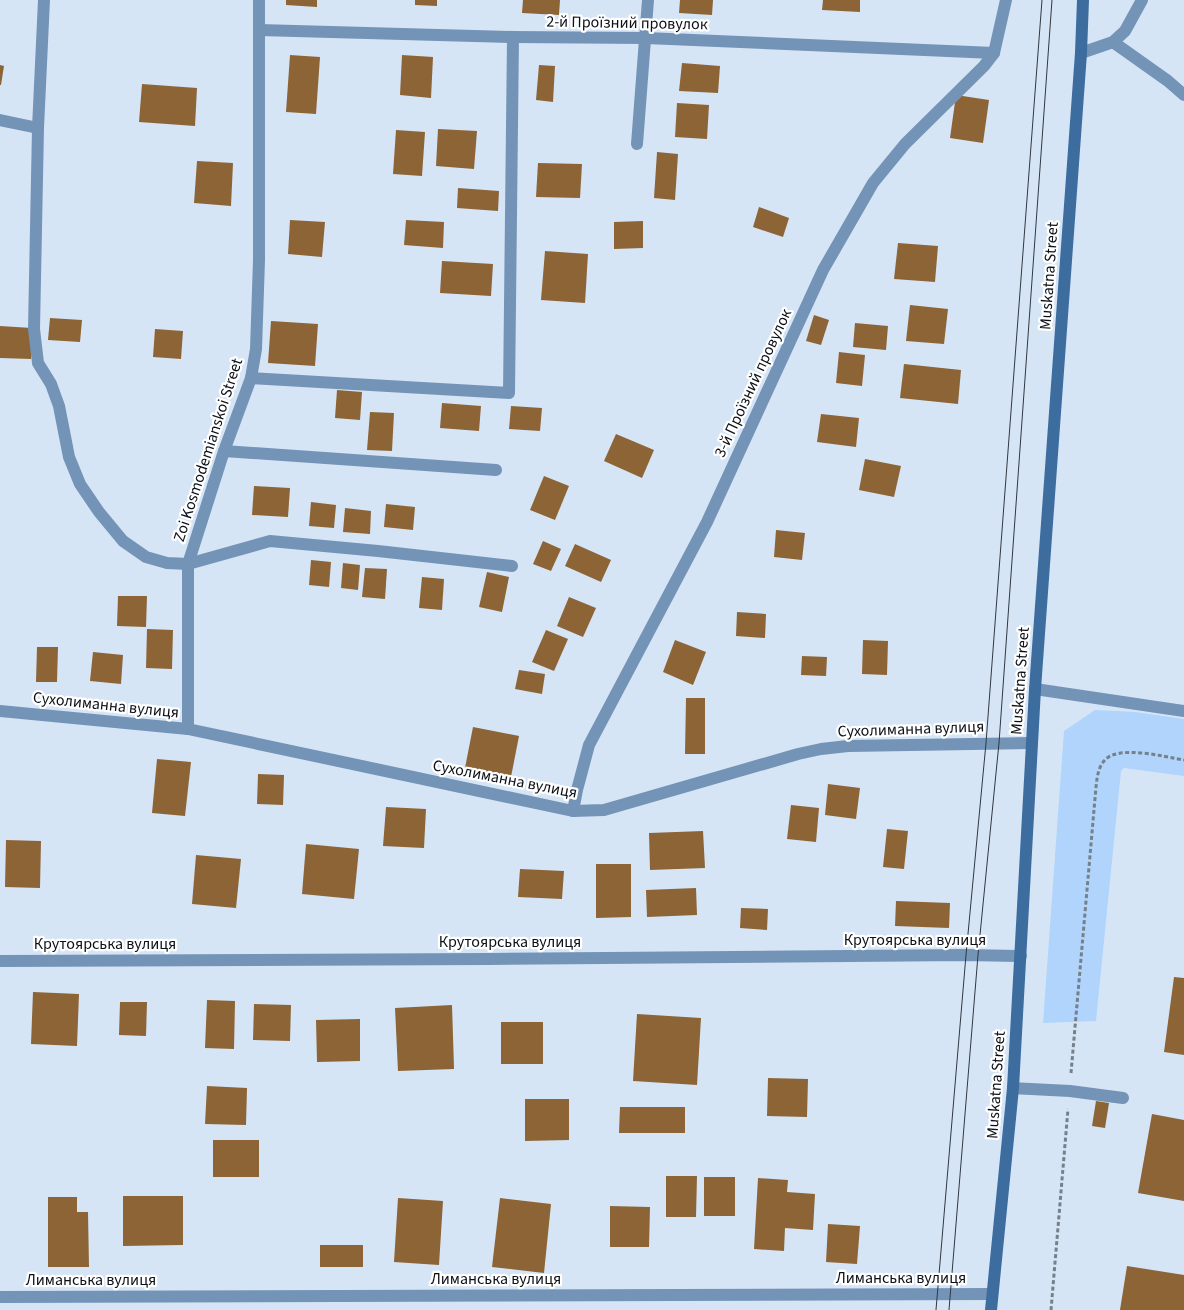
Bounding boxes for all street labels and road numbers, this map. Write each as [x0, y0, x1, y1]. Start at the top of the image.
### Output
street label: 2-й Проїзний провулок [546, 11, 708, 35]
street label: Muskatna Street [1034, 221, 1064, 331]
street label: 3-й Проїзний провулок [709, 305, 797, 461]
street label: Zoi Kosmodemianskoi Street [168, 355, 248, 544]
street label: Muskatna Street [1005, 626, 1035, 736]
street label: Сухолиманна вулиця [32, 686, 180, 724]
street label: Сухолиманна вулиця [837, 715, 985, 743]
street label: Сухолиманна вулиця [431, 754, 579, 804]
street label: Крутоярська вулиця [844, 929, 986, 951]
street label: Крутоярська вулиця [439, 931, 581, 953]
street label: Крутоярська вулиця [34, 933, 176, 955]
street label: Muskatna Street [981, 1030, 1011, 1140]
street label: Лиманська вулиця [836, 1267, 966, 1289]
street label: Лиманська вулиця [431, 1268, 561, 1290]
street label: Лиманська вулиця [26, 1269, 156, 1291]

